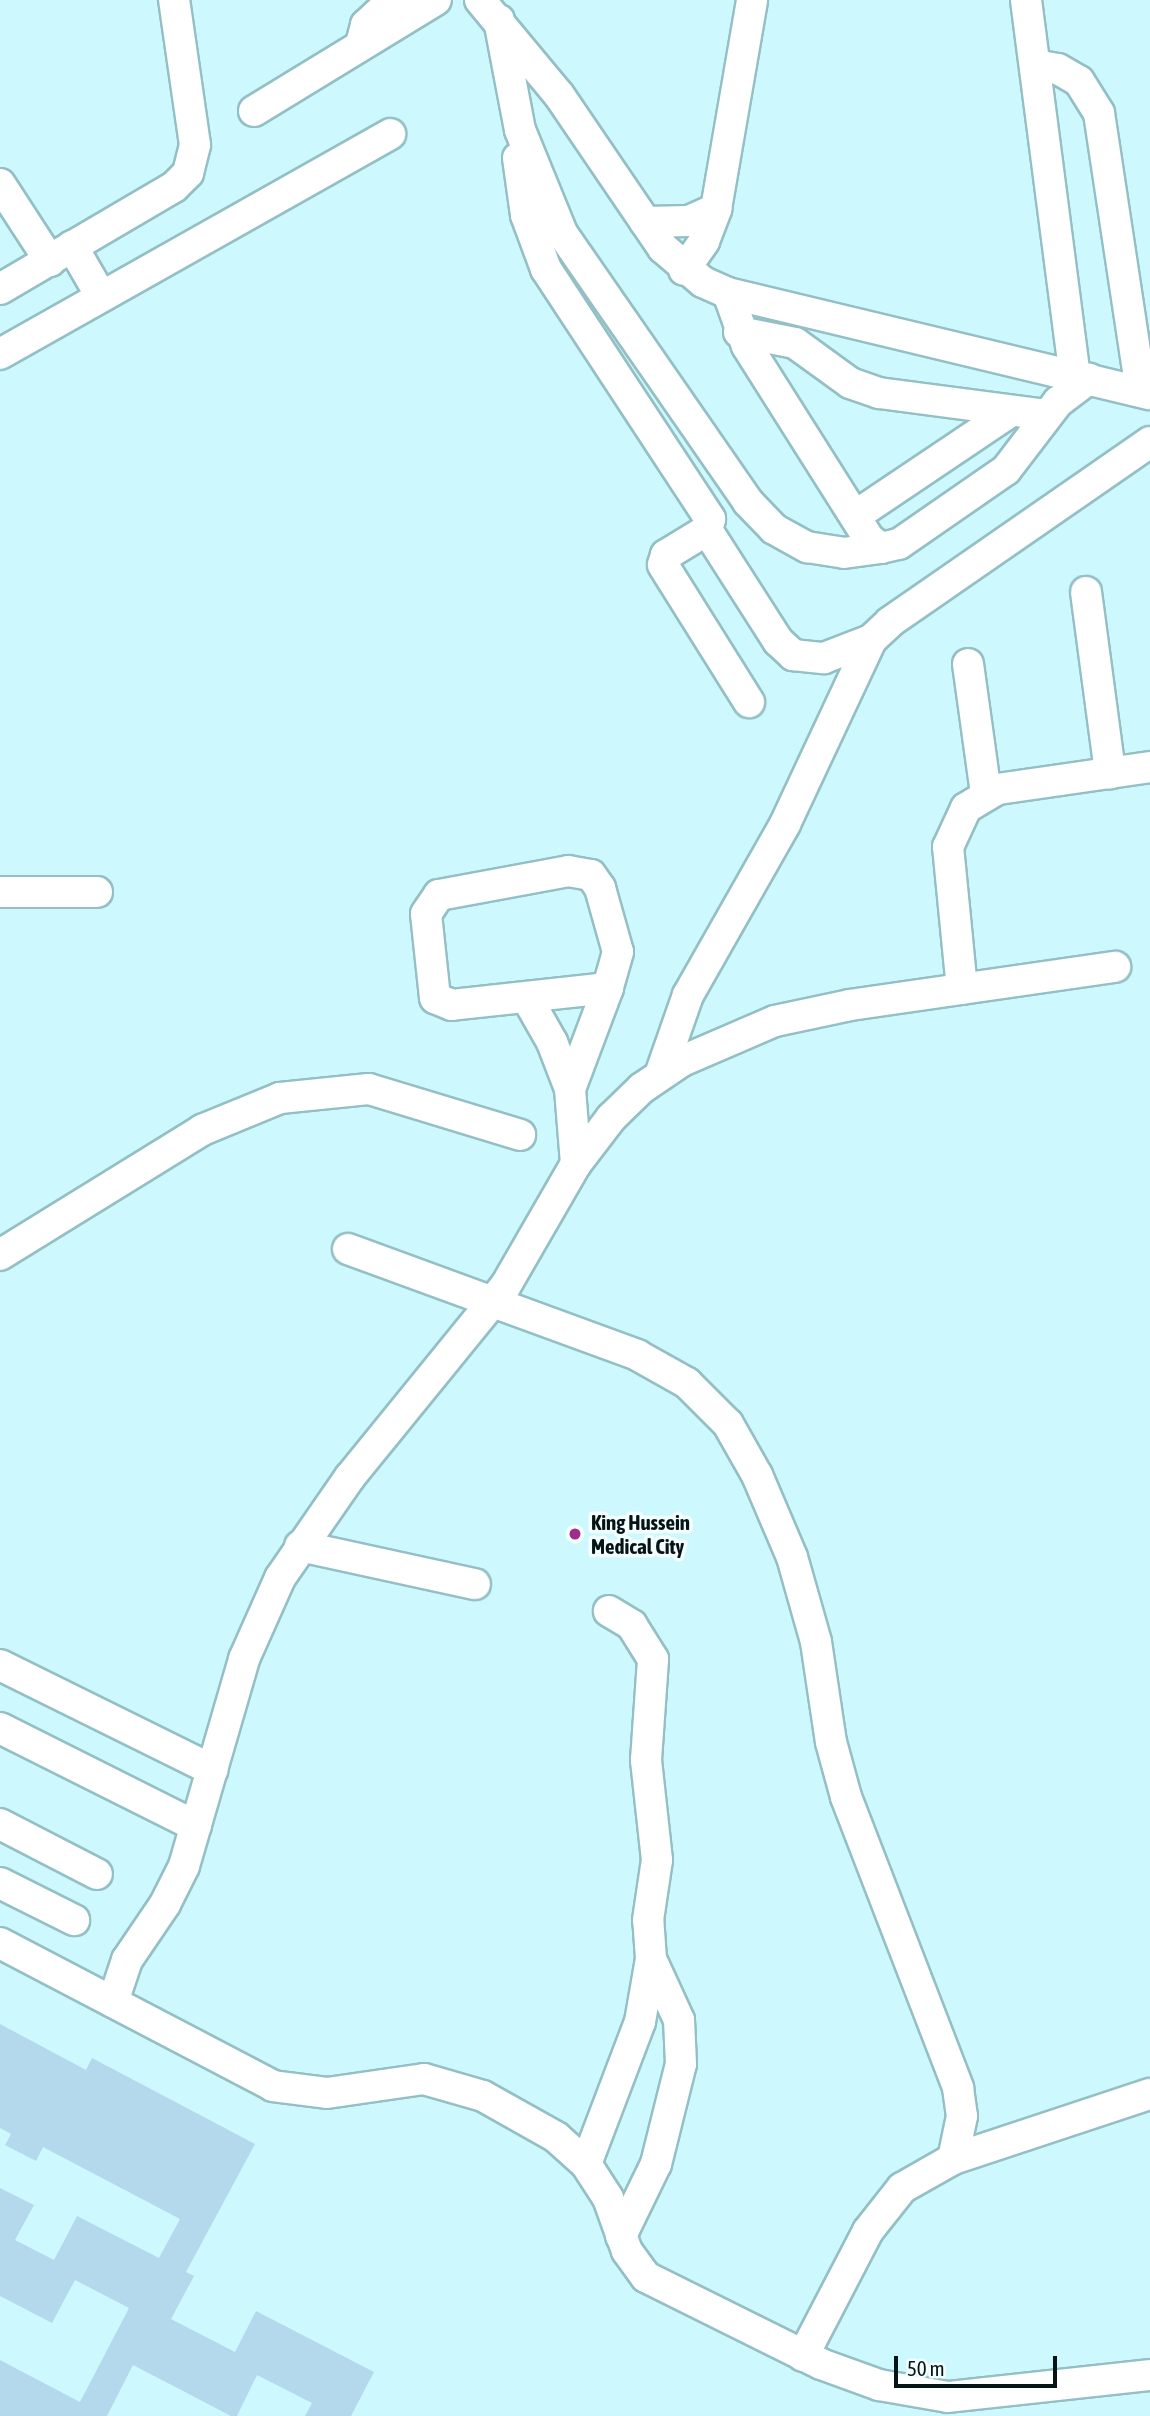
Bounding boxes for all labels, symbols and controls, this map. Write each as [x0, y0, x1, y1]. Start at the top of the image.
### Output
place label: King Hussein Medical City [591, 1509, 690, 1559]
marker: King Hussein Medical City [565, 1524, 585, 1544]
scale bar [898, 2342, 1061, 2386]
text: 50 m [907, 2356, 945, 2380]

